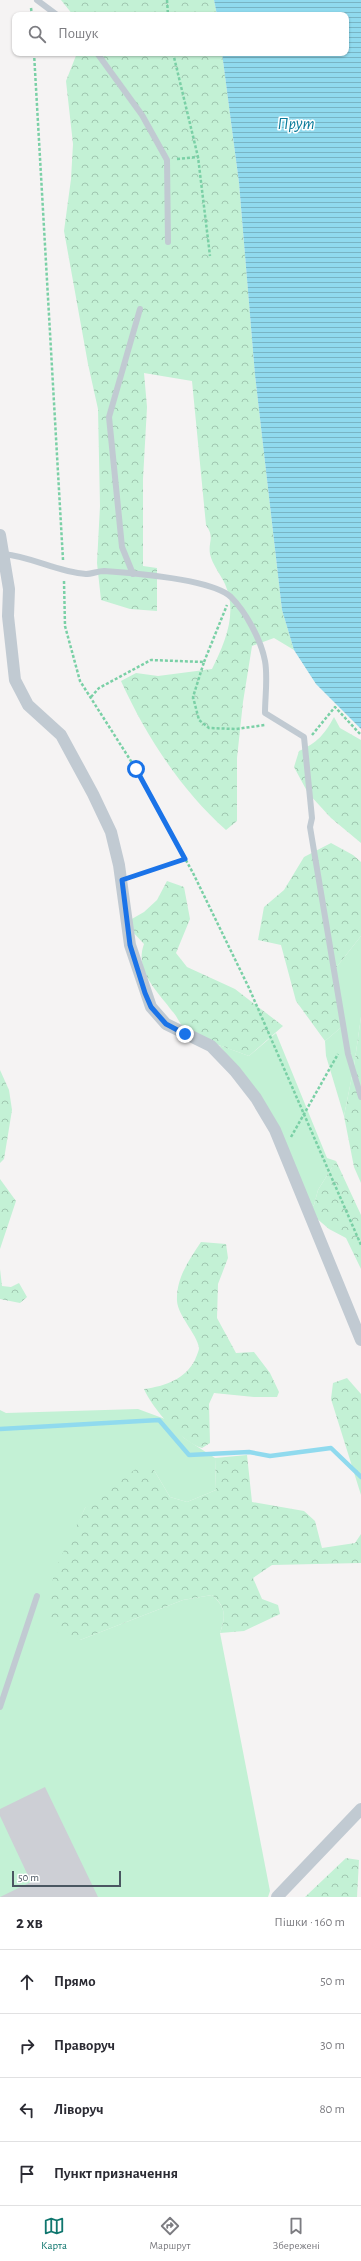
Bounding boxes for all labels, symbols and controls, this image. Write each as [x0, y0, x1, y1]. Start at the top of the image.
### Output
search box [12, 12, 349, 56]
icon: search [26, 23, 48, 45]
text: Пошук [58, 26, 98, 41]
water label: Прут [278, 115, 314, 133]
route start [127, 760, 145, 778]
route end [176, 1025, 194, 1043]
scale bar [12, 1869, 121, 1888]
text: 50 m [18, 1872, 39, 1883]
text: 2 хв [16, 1914, 43, 1931]
text: Пішки · 160 m [274, 1916, 345, 1929]
icon: ahead [16, 1971, 38, 1993]
text: Прямо [54, 1974, 96, 1989]
text: 50 m [320, 1975, 345, 1988]
icon: right [16, 2035, 38, 2057]
text: Праворуч [54, 2038, 115, 2053]
text: 30 m [320, 2039, 345, 2052]
icon: left [16, 2099, 38, 2121]
text: Ліворуч [54, 2102, 104, 2117]
text: 80 m [319, 2103, 345, 2116]
icon: arrive [16, 2163, 38, 2185]
text: Пункт призначення [54, 2166, 178, 2181]
tab: Карта [41, 2215, 67, 2252]
tab: Маршрут [149, 2215, 190, 2252]
tab: Збережені [273, 2215, 320, 2252]

